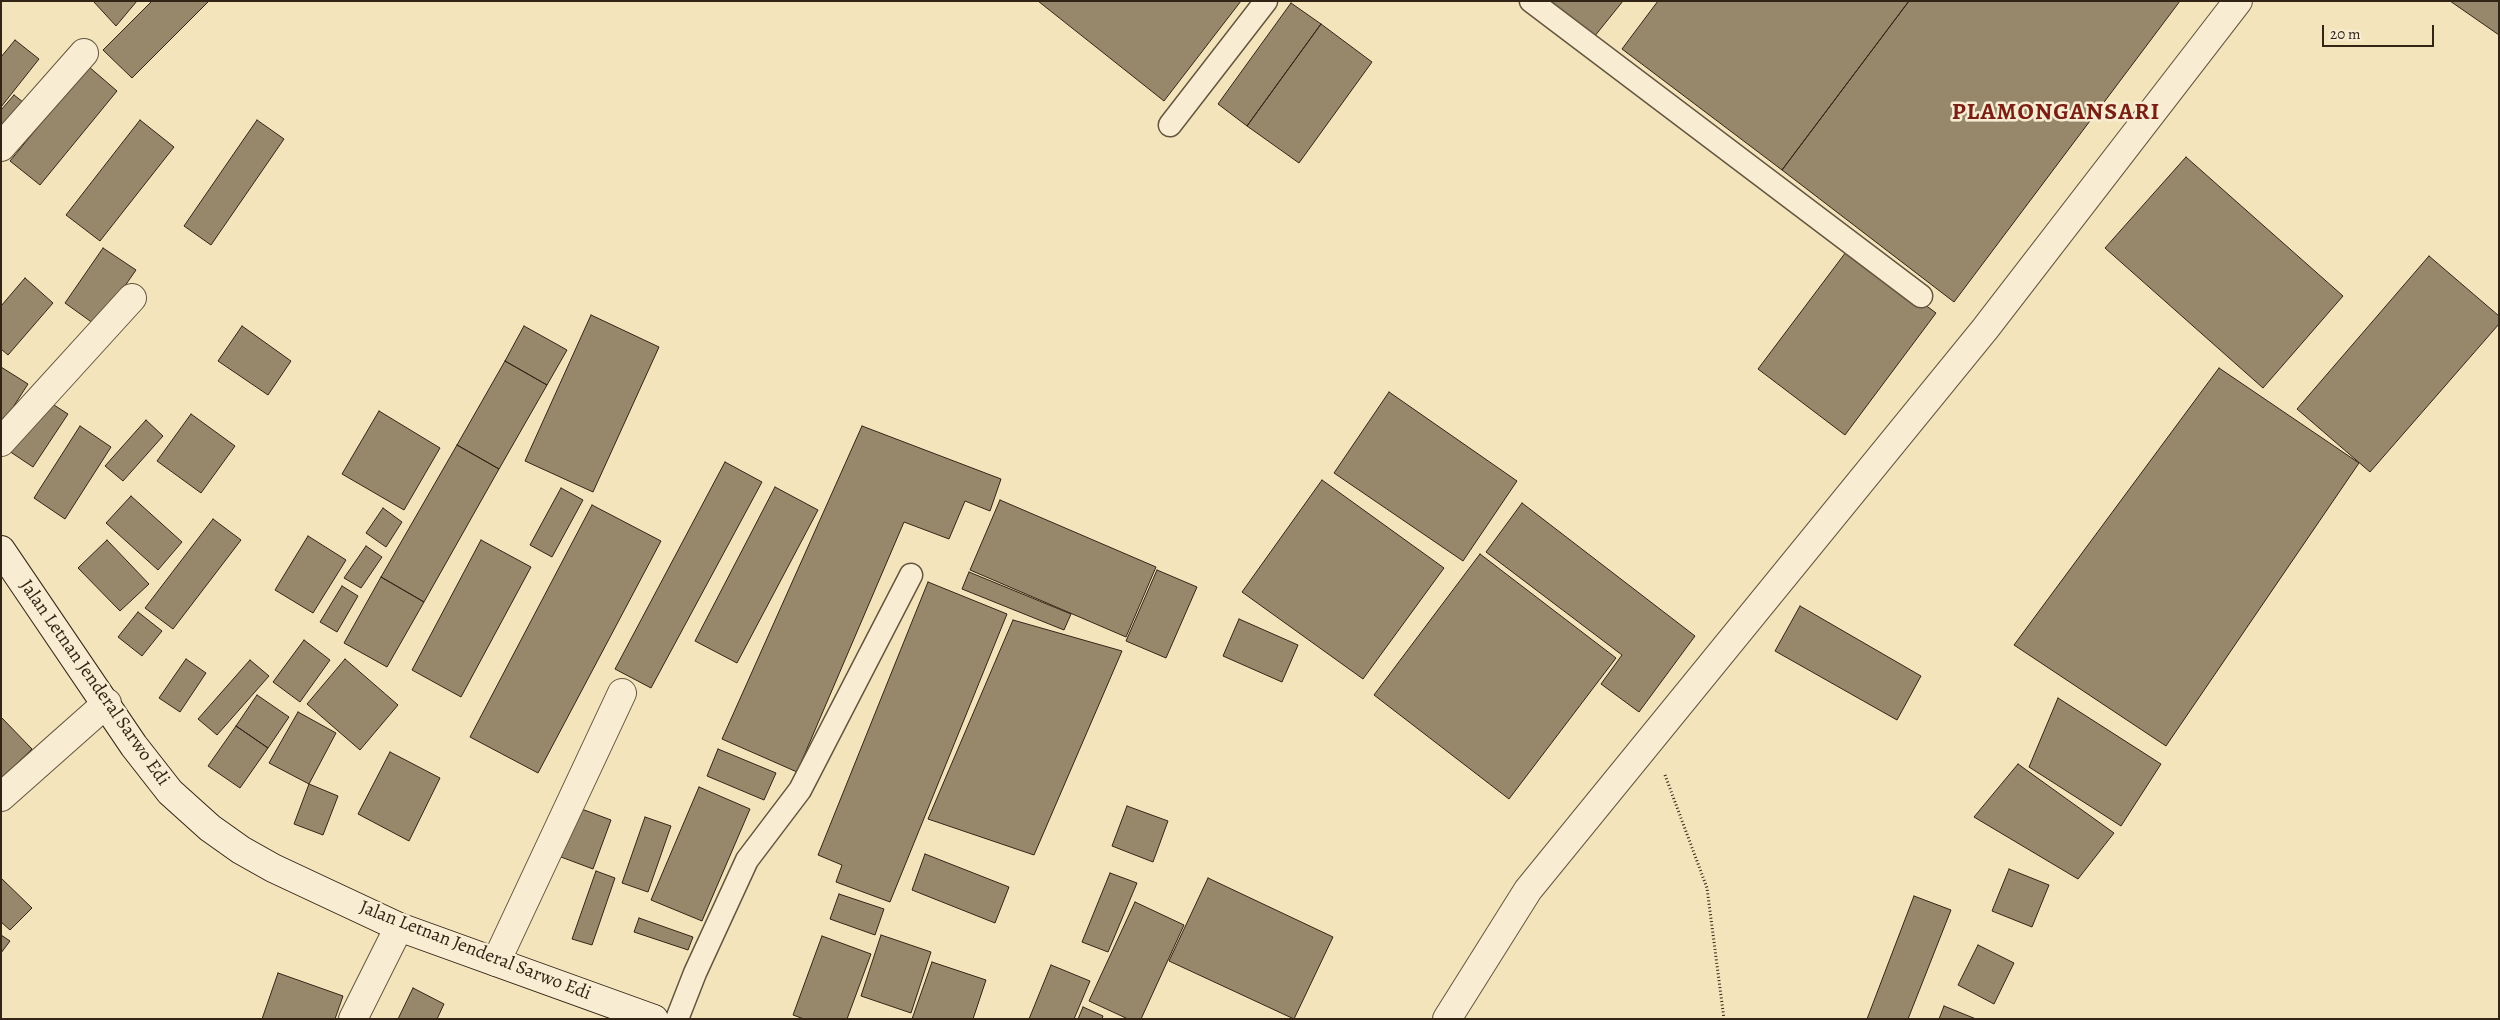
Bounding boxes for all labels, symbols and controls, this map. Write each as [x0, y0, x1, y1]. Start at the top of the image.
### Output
scale bar [2325, 15, 2438, 47]
text: 20 m [2330, 24, 2361, 44]
district label: PLAMONGANSARI [1950, 99, 2162, 127]
street label: Jalan Letnan Jenderal Sarwo Edi [14, 576, 174, 790]
street label: Jalan Letnan Jenderal Sarwo Edi [356, 896, 594, 1006]

